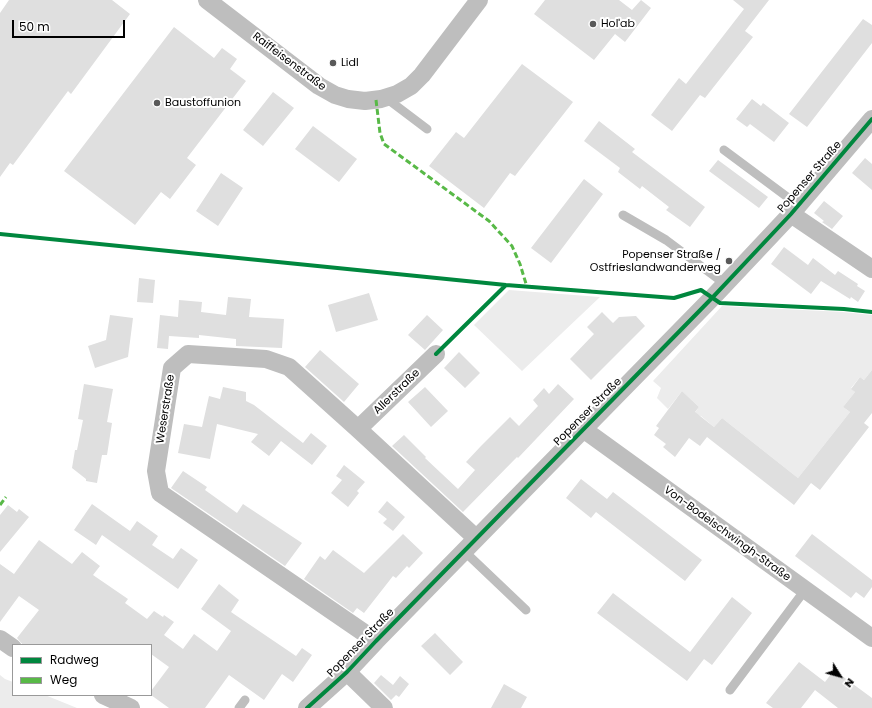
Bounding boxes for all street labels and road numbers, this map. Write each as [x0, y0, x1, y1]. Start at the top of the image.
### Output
street label: Raiffeisenstraße [250, 30, 328, 94]
street label: Popenser Straße [775, 138, 845, 216]
street label: Allerstraße [371, 367, 423, 417]
street label: Weserstraße [154, 373, 178, 445]
street label: Popenser Straße [551, 375, 625, 449]
street label: Von-Bodelschwingh-Straße [661, 484, 793, 584]
street label: Popenser Straße [325, 606, 397, 680]

